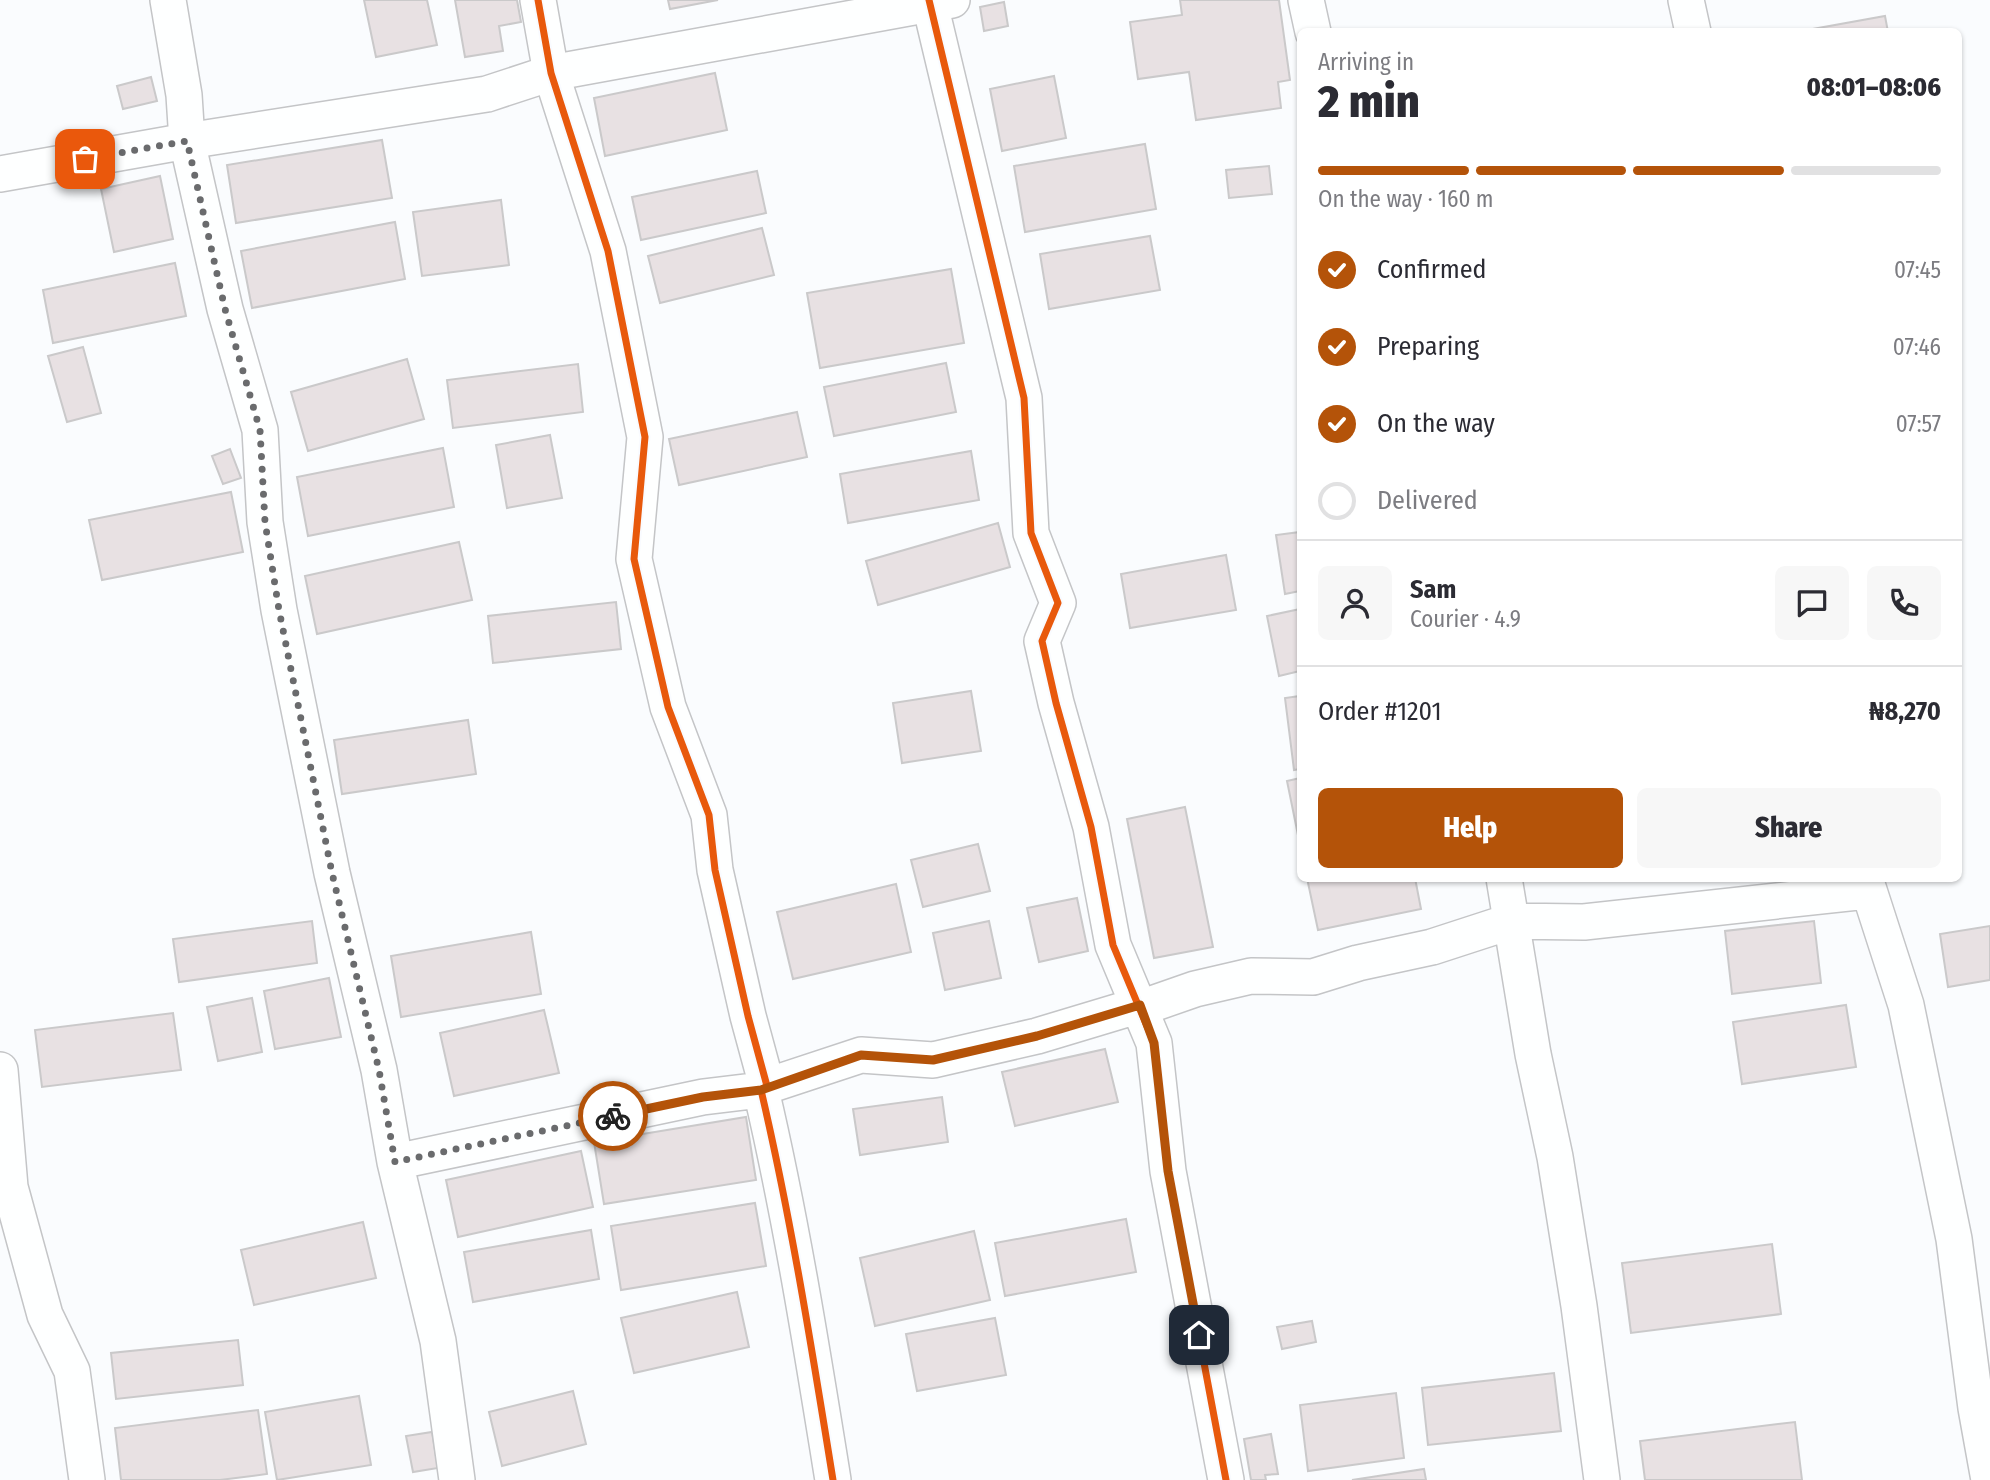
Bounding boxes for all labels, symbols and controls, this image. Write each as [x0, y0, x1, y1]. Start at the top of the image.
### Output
text: Arriving in [1318, 48, 1414, 76]
text: 08:01–08:06 [1807, 72, 1941, 103]
text: 2 min [1318, 74, 1420, 129]
pin [55, 129, 115, 189]
icon: bag [66, 140, 104, 178]
text: On the way · 160 m [1318, 185, 1493, 213]
icon: check [1318, 251, 1356, 289]
text: Confirmed [1377, 254, 1487, 285]
text: 07:45 [1894, 256, 1941, 284]
icon: check [1318, 328, 1356, 366]
text: Preparing [1377, 331, 1479, 362]
text: 07:46 [1893, 333, 1941, 361]
icon: check [1318, 405, 1356, 443]
text: On the way [1377, 408, 1495, 439]
text: 07:57 [1896, 410, 1941, 438]
text: Delivered [1377, 485, 1478, 516]
button: person [1318, 566, 1392, 640]
button: chat [1775, 566, 1849, 640]
button: phone [1867, 566, 1941, 640]
text: Sam [1410, 574, 1456, 605]
text: Courier · 4.9 [1410, 605, 1521, 633]
text: Order #1201 [1318, 696, 1442, 727]
text: ₦8,270 [1869, 696, 1941, 727]
button: Help [1318, 788, 1623, 868]
button: Share [1637, 788, 1941, 868]
courier [578, 1081, 648, 1151]
icon: bike [594, 1097, 632, 1135]
pin [1169, 1305, 1229, 1365]
icon: home [1180, 1316, 1218, 1354]

